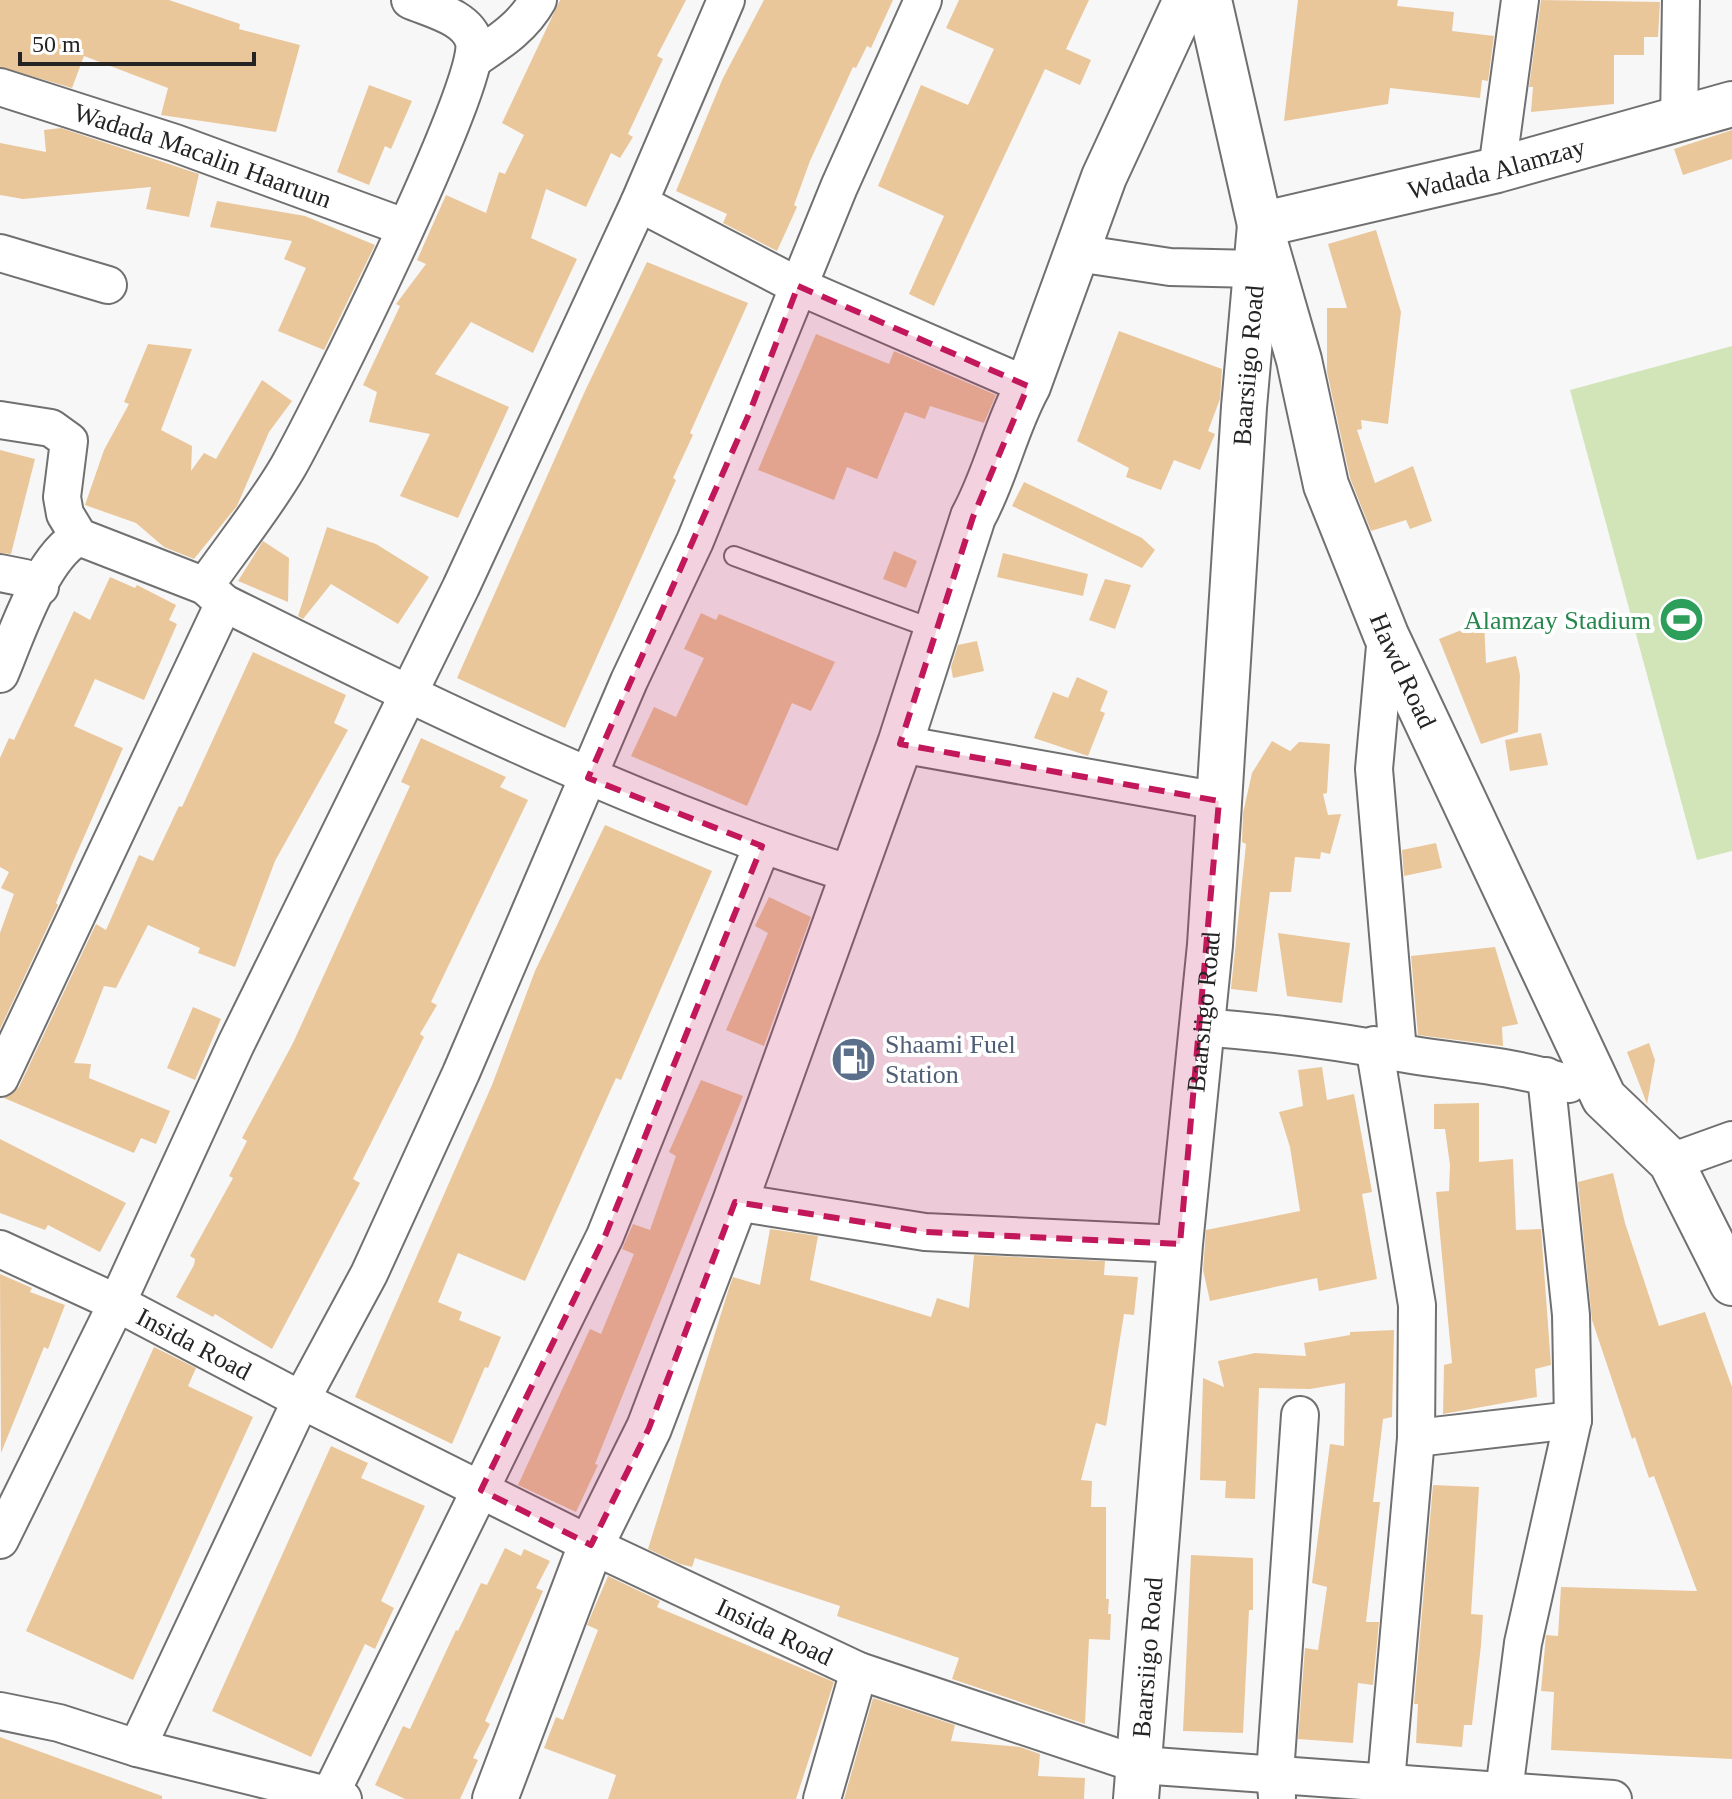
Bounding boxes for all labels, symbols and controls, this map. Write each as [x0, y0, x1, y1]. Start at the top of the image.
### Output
scale bar [20, 16, 254, 66]
text: 50 m [32, 31, 81, 57]
street label: Wadada Macalin Haaruun [70, 98, 335, 214]
street label: Wadada Alamzay [1405, 132, 1588, 205]
street label: Baarsiigo Road [1228, 284, 1270, 447]
sports icon: Alamzay Stadium [1658, 596, 1706, 644]
place label: Alamzay Stadium [1464, 606, 1651, 635]
street label: Hawd Road [1364, 609, 1442, 733]
street label: Baarsiigo Road [1181, 931, 1226, 1094]
place label: Shaami Fuel Station [885, 1030, 1016, 1089]
fuel station icon: Shaami Fuel Station [830, 1035, 878, 1083]
street label: Insida Road [132, 1302, 256, 1386]
street label: Baarsiigo Road [1127, 1576, 1169, 1739]
street label: Insida Road [712, 1592, 837, 1671]

